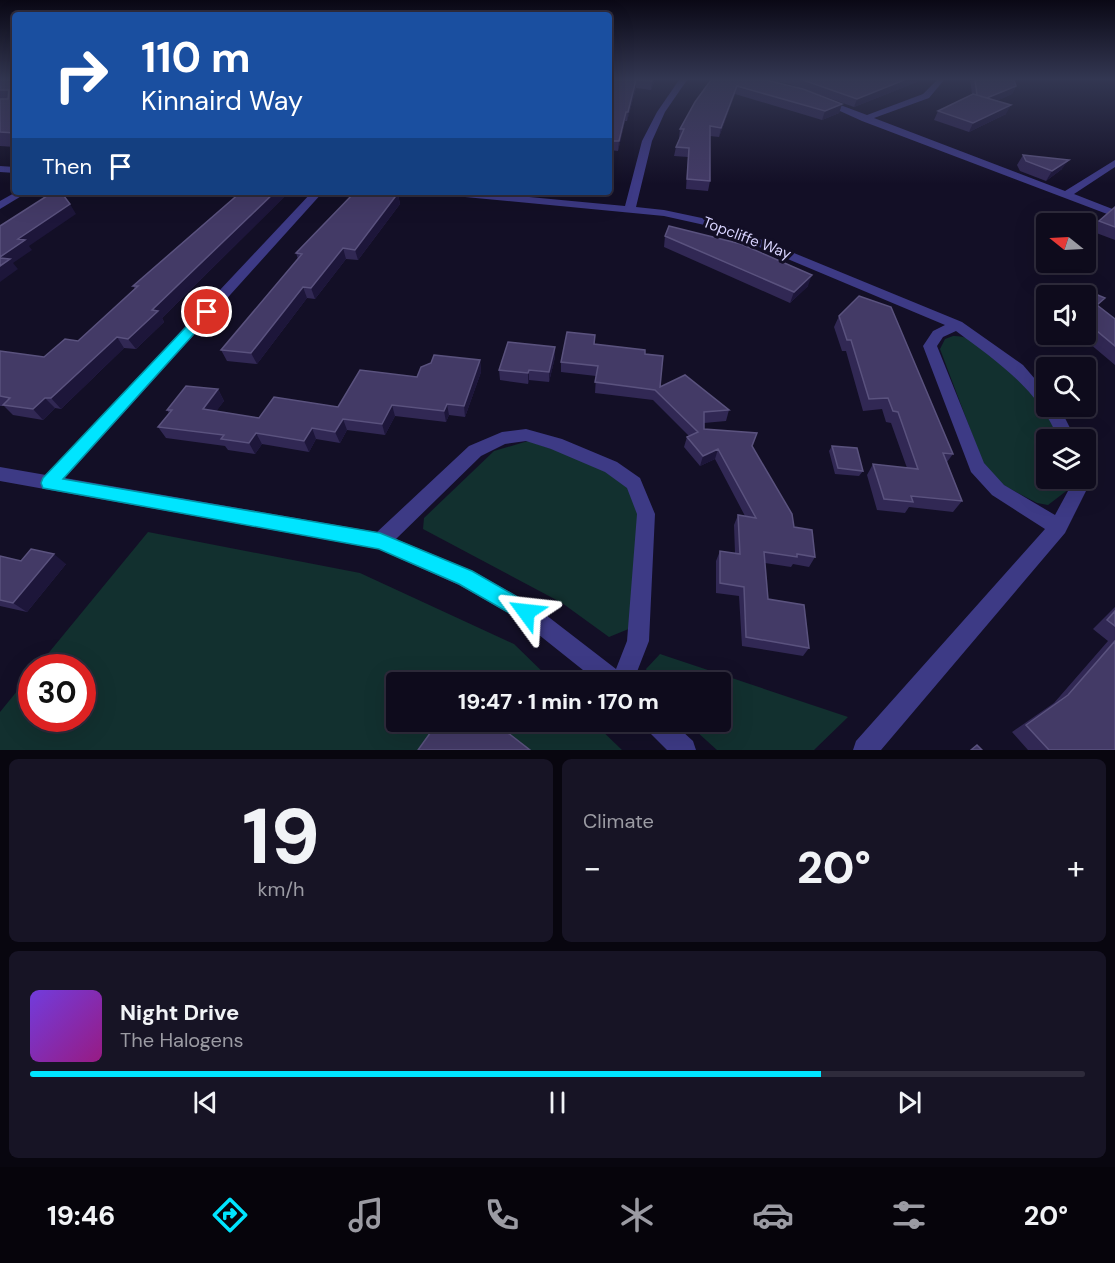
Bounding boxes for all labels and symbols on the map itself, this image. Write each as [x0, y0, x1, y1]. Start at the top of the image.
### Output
street label: Topcliffe Way [700, 212, 795, 264]
north arrow [1036, 213, 1096, 273]
pin [181, 286, 232, 337]
position arrow [494, 580, 558, 644]
speed limit sign: 30 [18, 654, 96, 732]

